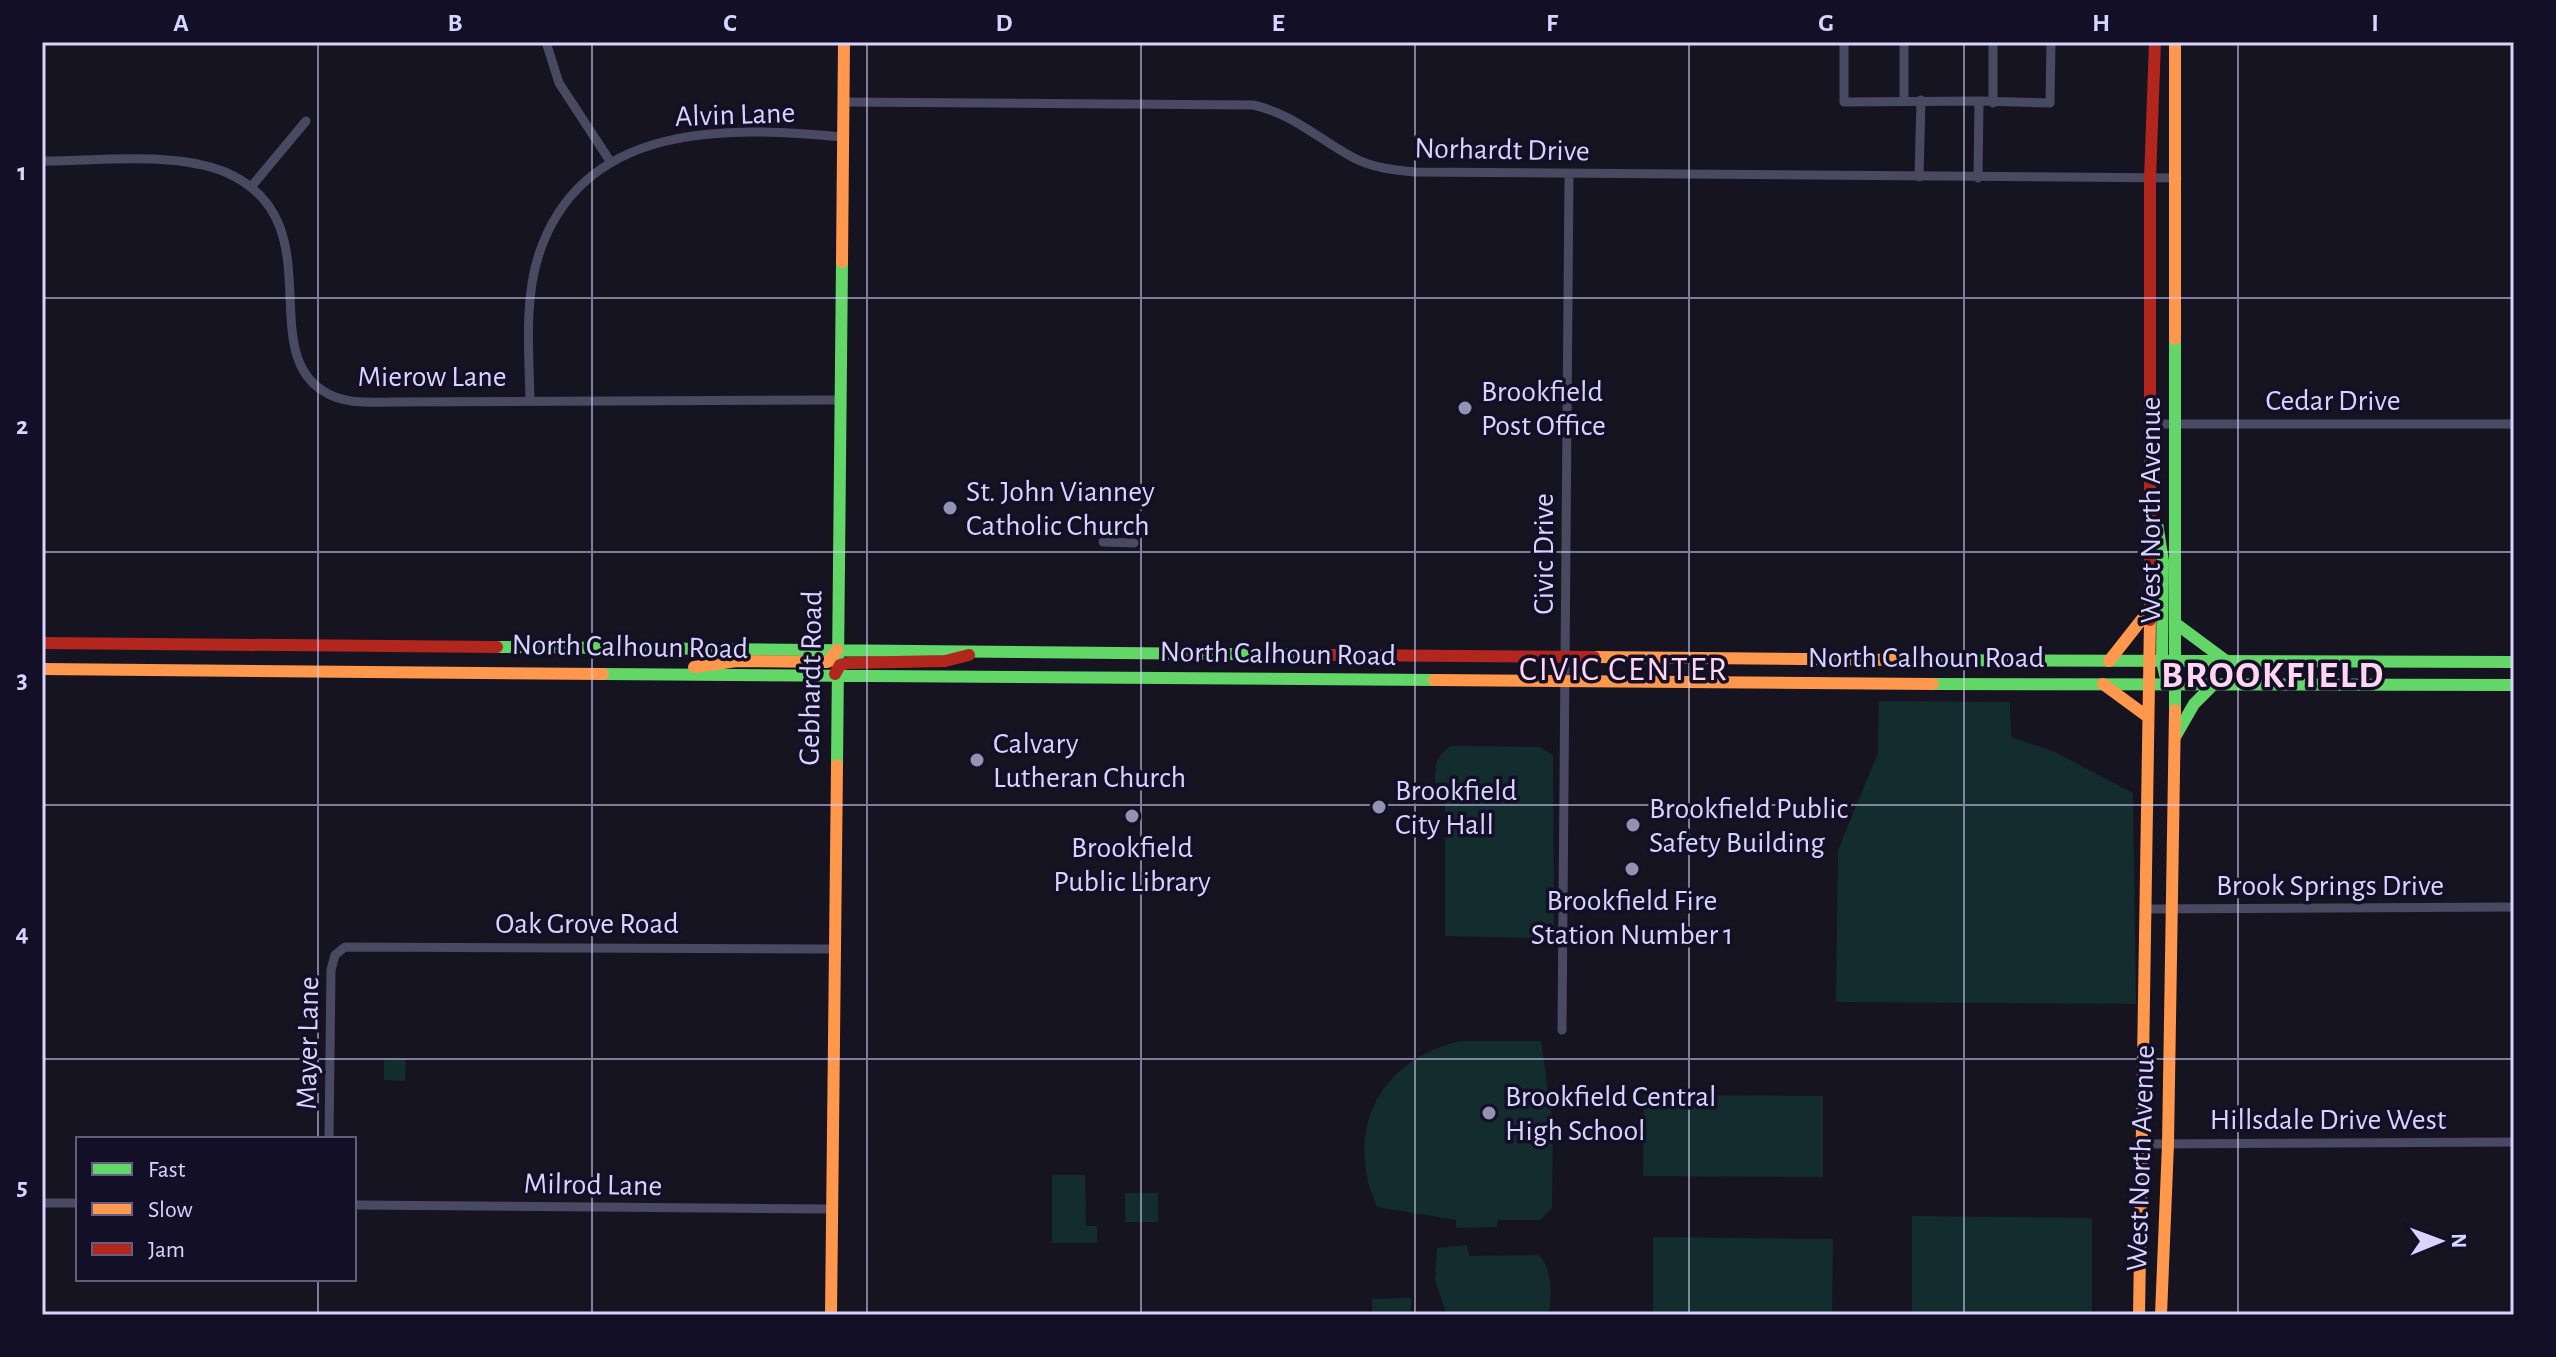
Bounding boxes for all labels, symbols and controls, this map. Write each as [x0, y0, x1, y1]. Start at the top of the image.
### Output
text: A [173, 10, 189, 36]
text: B [447, 10, 463, 36]
text: C [723, 10, 737, 36]
text: D [995, 10, 1013, 36]
text: E [1271, 10, 1285, 36]
text: F [1546, 10, 1559, 36]
text: G [1818, 10, 1834, 36]
text: H [2092, 10, 2110, 36]
text: I [2371, 10, 2379, 36]
street label: Alvin Lane [674, 98, 796, 132]
street label: Norhardt Drive [1414, 133, 1590, 167]
text: 1 [17, 159, 27, 185]
street label: Mierow Lane [357, 362, 507, 392]
place label: Brookfield Post Office [1481, 377, 1606, 441]
street label: Cedar Drive [2266, 386, 2400, 416]
street label: West North Avenue [2136, 397, 2166, 623]
marker: Brookfield Post Office [1456, 399, 1474, 417]
text: 2 [16, 413, 28, 439]
place label: St. John Vianney Catholic Church [966, 477, 1155, 541]
street label: Civic Drive [1529, 493, 1559, 615]
marker: St. John Vianney Catholic Church [941, 499, 959, 517]
street label: Gebhardt Road [794, 590, 828, 766]
street label: North Calhoun Road [512, 630, 748, 664]
street label: North Calhoun Road [1160, 637, 1396, 671]
street label: North Calhoun Road [1808, 643, 2044, 673]
district label: CIVIC CENTER [1519, 653, 1729, 687]
district label: BROOKFIELD [2161, 657, 2385, 695]
text: 3 [16, 667, 28, 693]
place label: Calvary Lutheran Church [993, 729, 1186, 793]
marker: Calvary Lutheran Church [968, 751, 986, 769]
place label: Brookfield City Hall [1395, 776, 1517, 840]
place label: Brookfield Public Safety Building [1649, 794, 1849, 858]
marker: Brookfield City Hall [1370, 798, 1388, 816]
marker: Brookfield Public Library [1123, 807, 1141, 825]
marker: Brookfield Public Safety Building [1624, 816, 1642, 834]
place label: Brookfield Public Library [1053, 833, 1211, 897]
marker: Brookfield Fire Station Number 1 [1623, 860, 1641, 878]
street label: Brook Springs Drive [2216, 871, 2444, 901]
place label: Brookfield Fire Station Number 1 [1531, 886, 1733, 950]
street label: Oak Grove Road [495, 909, 679, 939]
text: 4 [15, 920, 29, 946]
street label: Mayer Lane [292, 976, 324, 1110]
street label: West North Avenue [2122, 1044, 2160, 1272]
place label: Brookfield Central High School [1505, 1082, 1717, 1146]
marker: Brookfield Central High School [1480, 1104, 1498, 1122]
street label: Hillsdale Drive West [2210, 1105, 2447, 1135]
legend [76, 1137, 356, 1281]
text: Fast [148, 1158, 186, 1182]
street label: Milrod Lane [523, 1169, 663, 1201]
text: 5 [16, 1174, 28, 1200]
text: Slow [148, 1198, 193, 1222]
north arrow [2400, 1201, 2480, 1281]
text: N [2448, 1233, 2470, 1249]
text: Jam [148, 1238, 185, 1262]

